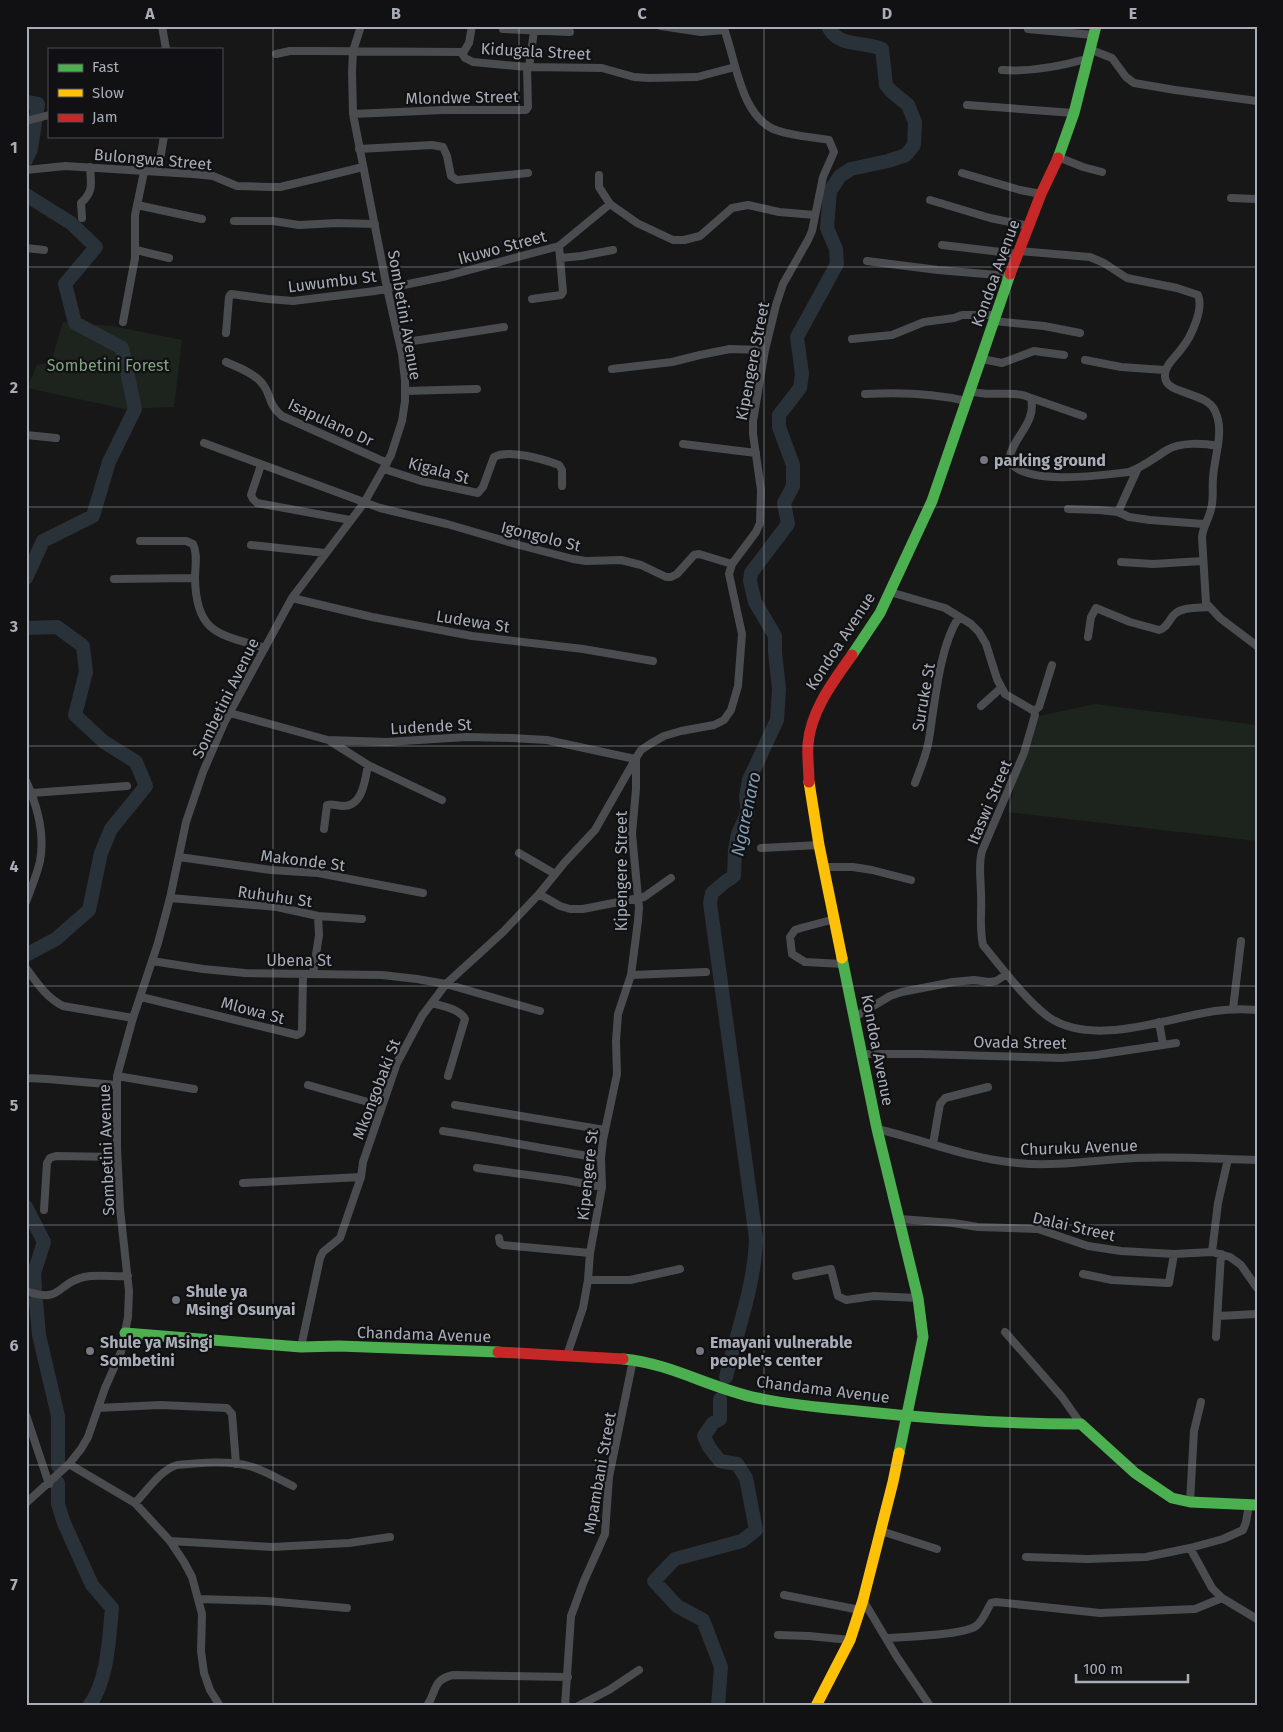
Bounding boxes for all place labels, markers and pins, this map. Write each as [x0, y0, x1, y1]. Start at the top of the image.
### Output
place label: parking ground [994, 451, 1106, 470]
marker: parking ground [978, 454, 990, 466]
place label: Shule ya Msingi Osunyai [186, 1282, 295, 1319]
marker: Shule ya Msingi Osunyai [170, 1294, 182, 1306]
place label: Shule ya Msingi Sombetini [100, 1333, 213, 1370]
place label: Emayani vulnerable people's center [710, 1333, 853, 1370]
marker: Shule ya Msingi Sombetini [84, 1345, 96, 1357]
marker: Emayani vulnerable people's center [694, 1345, 706, 1357]

